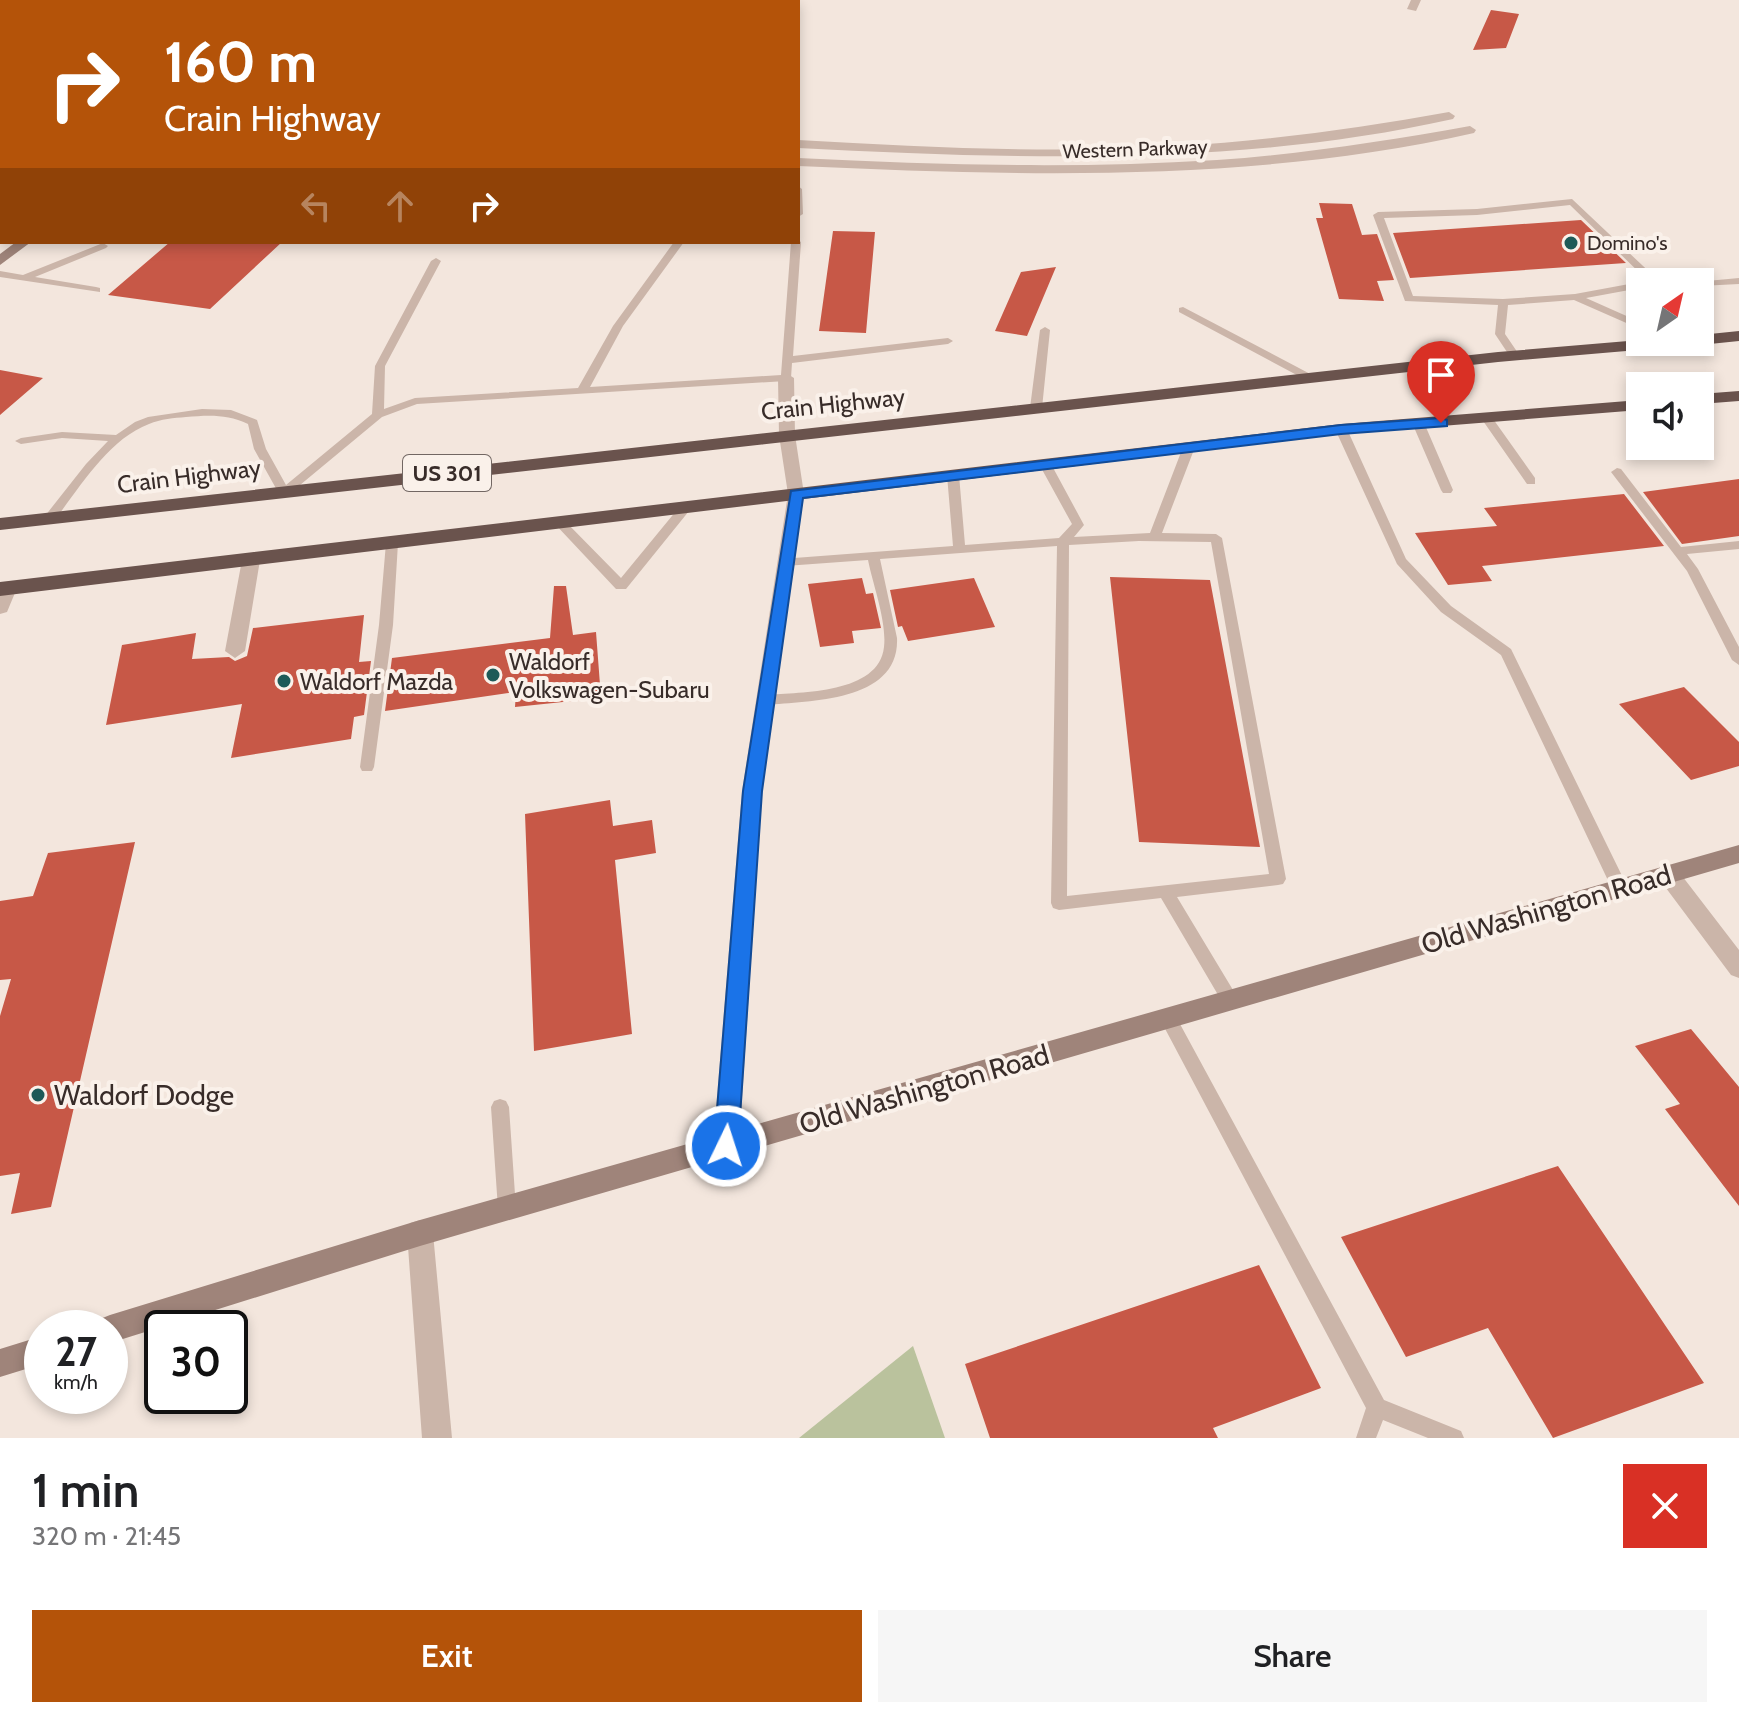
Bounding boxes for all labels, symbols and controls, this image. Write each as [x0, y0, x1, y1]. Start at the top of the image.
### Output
text: 160 m [164, 28, 317, 96]
icon: right [32, 32, 136, 136]
text: Crain Highway [164, 96, 381, 140]
street label: Western Parkway [1062, 134, 1208, 164]
icon: left [294, 184, 338, 228]
icon: ahead [378, 184, 422, 228]
icon: right [462, 184, 506, 228]
place label: Domino's [1587, 231, 1667, 255]
marker: Domino's [1562, 234, 1580, 252]
north arrow [1626, 268, 1714, 356]
map controls [1626, 268, 1714, 460]
pin [1407, 341, 1475, 423]
icon: arrive [1419, 353, 1463, 397]
button: sound [1626, 372, 1714, 460]
street label: Crain Highway [760, 382, 906, 426]
street label: Crain Highway [116, 453, 262, 499]
road number: US 301 [403, 455, 491, 491]
place label: Waldorf Volkswagen-Subaru [509, 647, 710, 704]
marker: Waldorf Volkswagen-Subaru [484, 666, 502, 684]
place label: Waldorf Mazda [300, 667, 453, 696]
marker: Waldorf Mazda [275, 672, 293, 690]
street label: Old Washington Road [1417, 857, 1675, 961]
street label: Old Washington Road [795, 1037, 1053, 1141]
place label: Waldorf Dodge [54, 1078, 234, 1112]
marker: Waldorf Dodge [29, 1086, 47, 1104]
position arrow [684, 1104, 768, 1188]
speed limit sign: 30 [144, 1310, 248, 1414]
text: 27 [55, 1327, 97, 1376]
text: km/h [54, 1370, 98, 1394]
text: 1 min [32, 1461, 139, 1519]
button: close [1623, 1464, 1707, 1548]
text: 320 m · 21:45 [32, 1520, 181, 1552]
button: Exit [32, 1610, 862, 1702]
button: Share [878, 1610, 1707, 1702]

